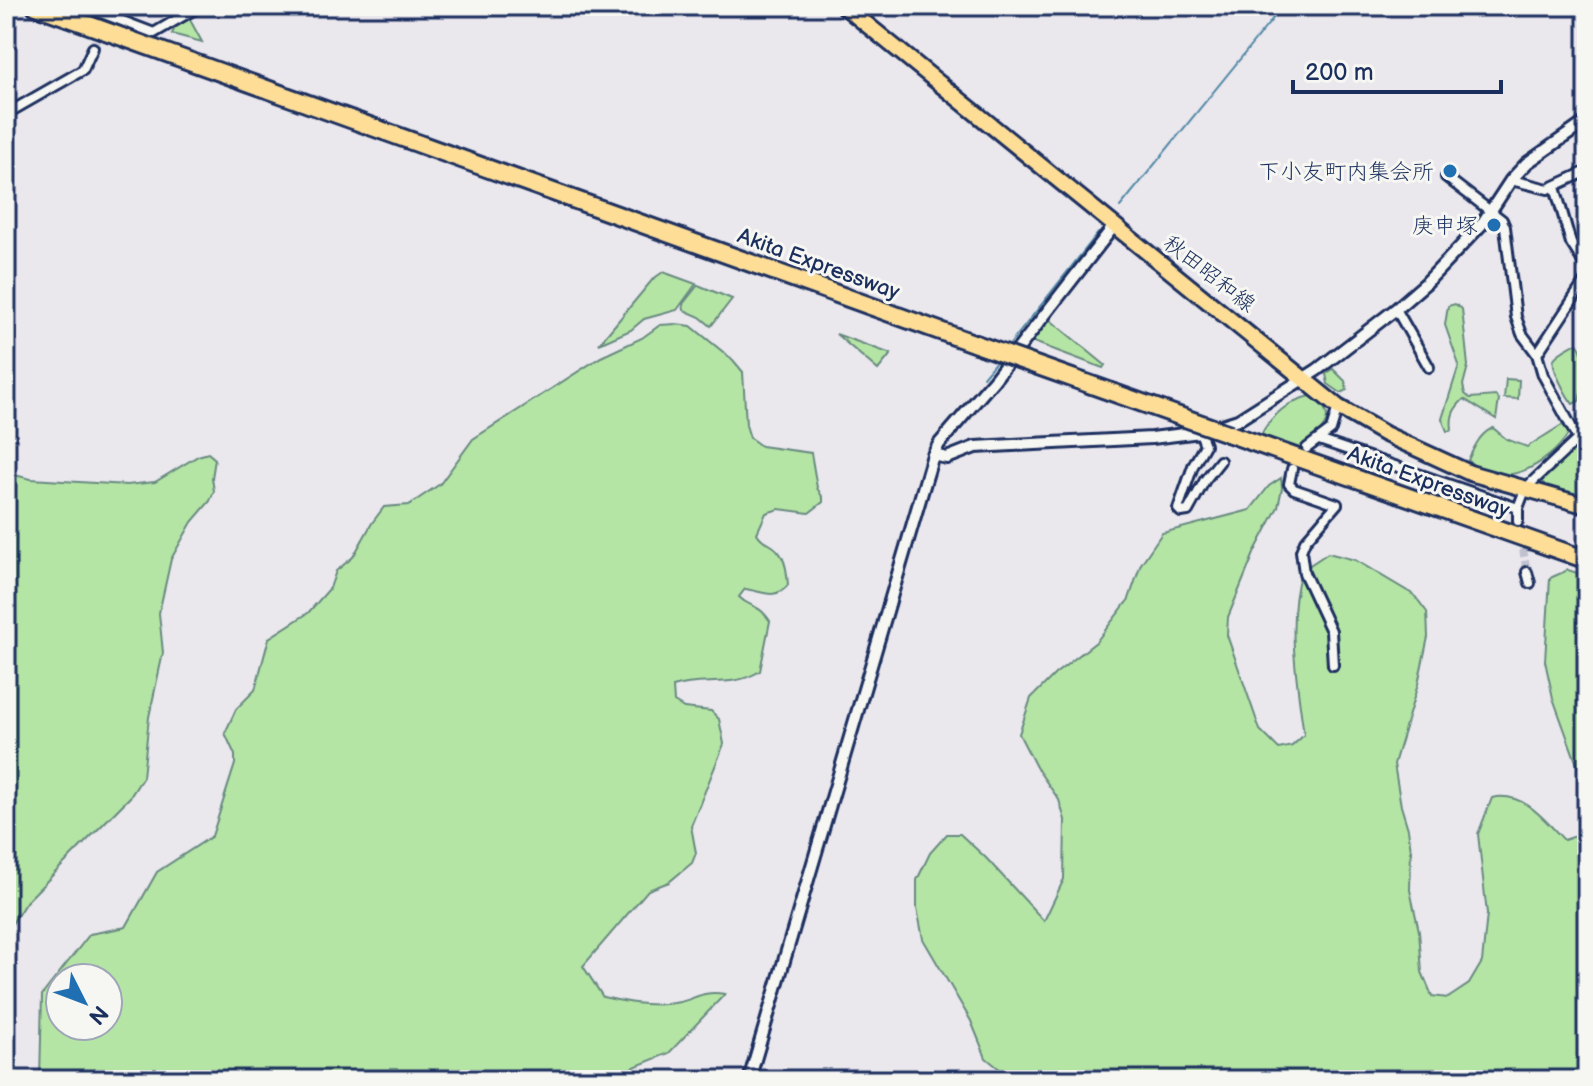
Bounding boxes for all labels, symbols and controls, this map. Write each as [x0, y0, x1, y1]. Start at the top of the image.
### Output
scale bar [1293, 44, 1501, 94]
text: 200 m [1305, 58, 1374, 87]
place label: 下小友町内集会所 [1258, 159, 1434, 186]
marker: 下小友町内集会所 [1441, 162, 1459, 180]
place label: 庚申塚 [1412, 213, 1478, 240]
marker: 庚申塚 [1485, 216, 1503, 234]
street label: Akita Expressway [734, 223, 903, 306]
street label: 秋田昭和線 [1157, 230, 1261, 319]
street label: Akita Expressway [1344, 441, 1513, 524]
north arrow [44, 962, 124, 1042]
text: N [82, 999, 113, 1030]

